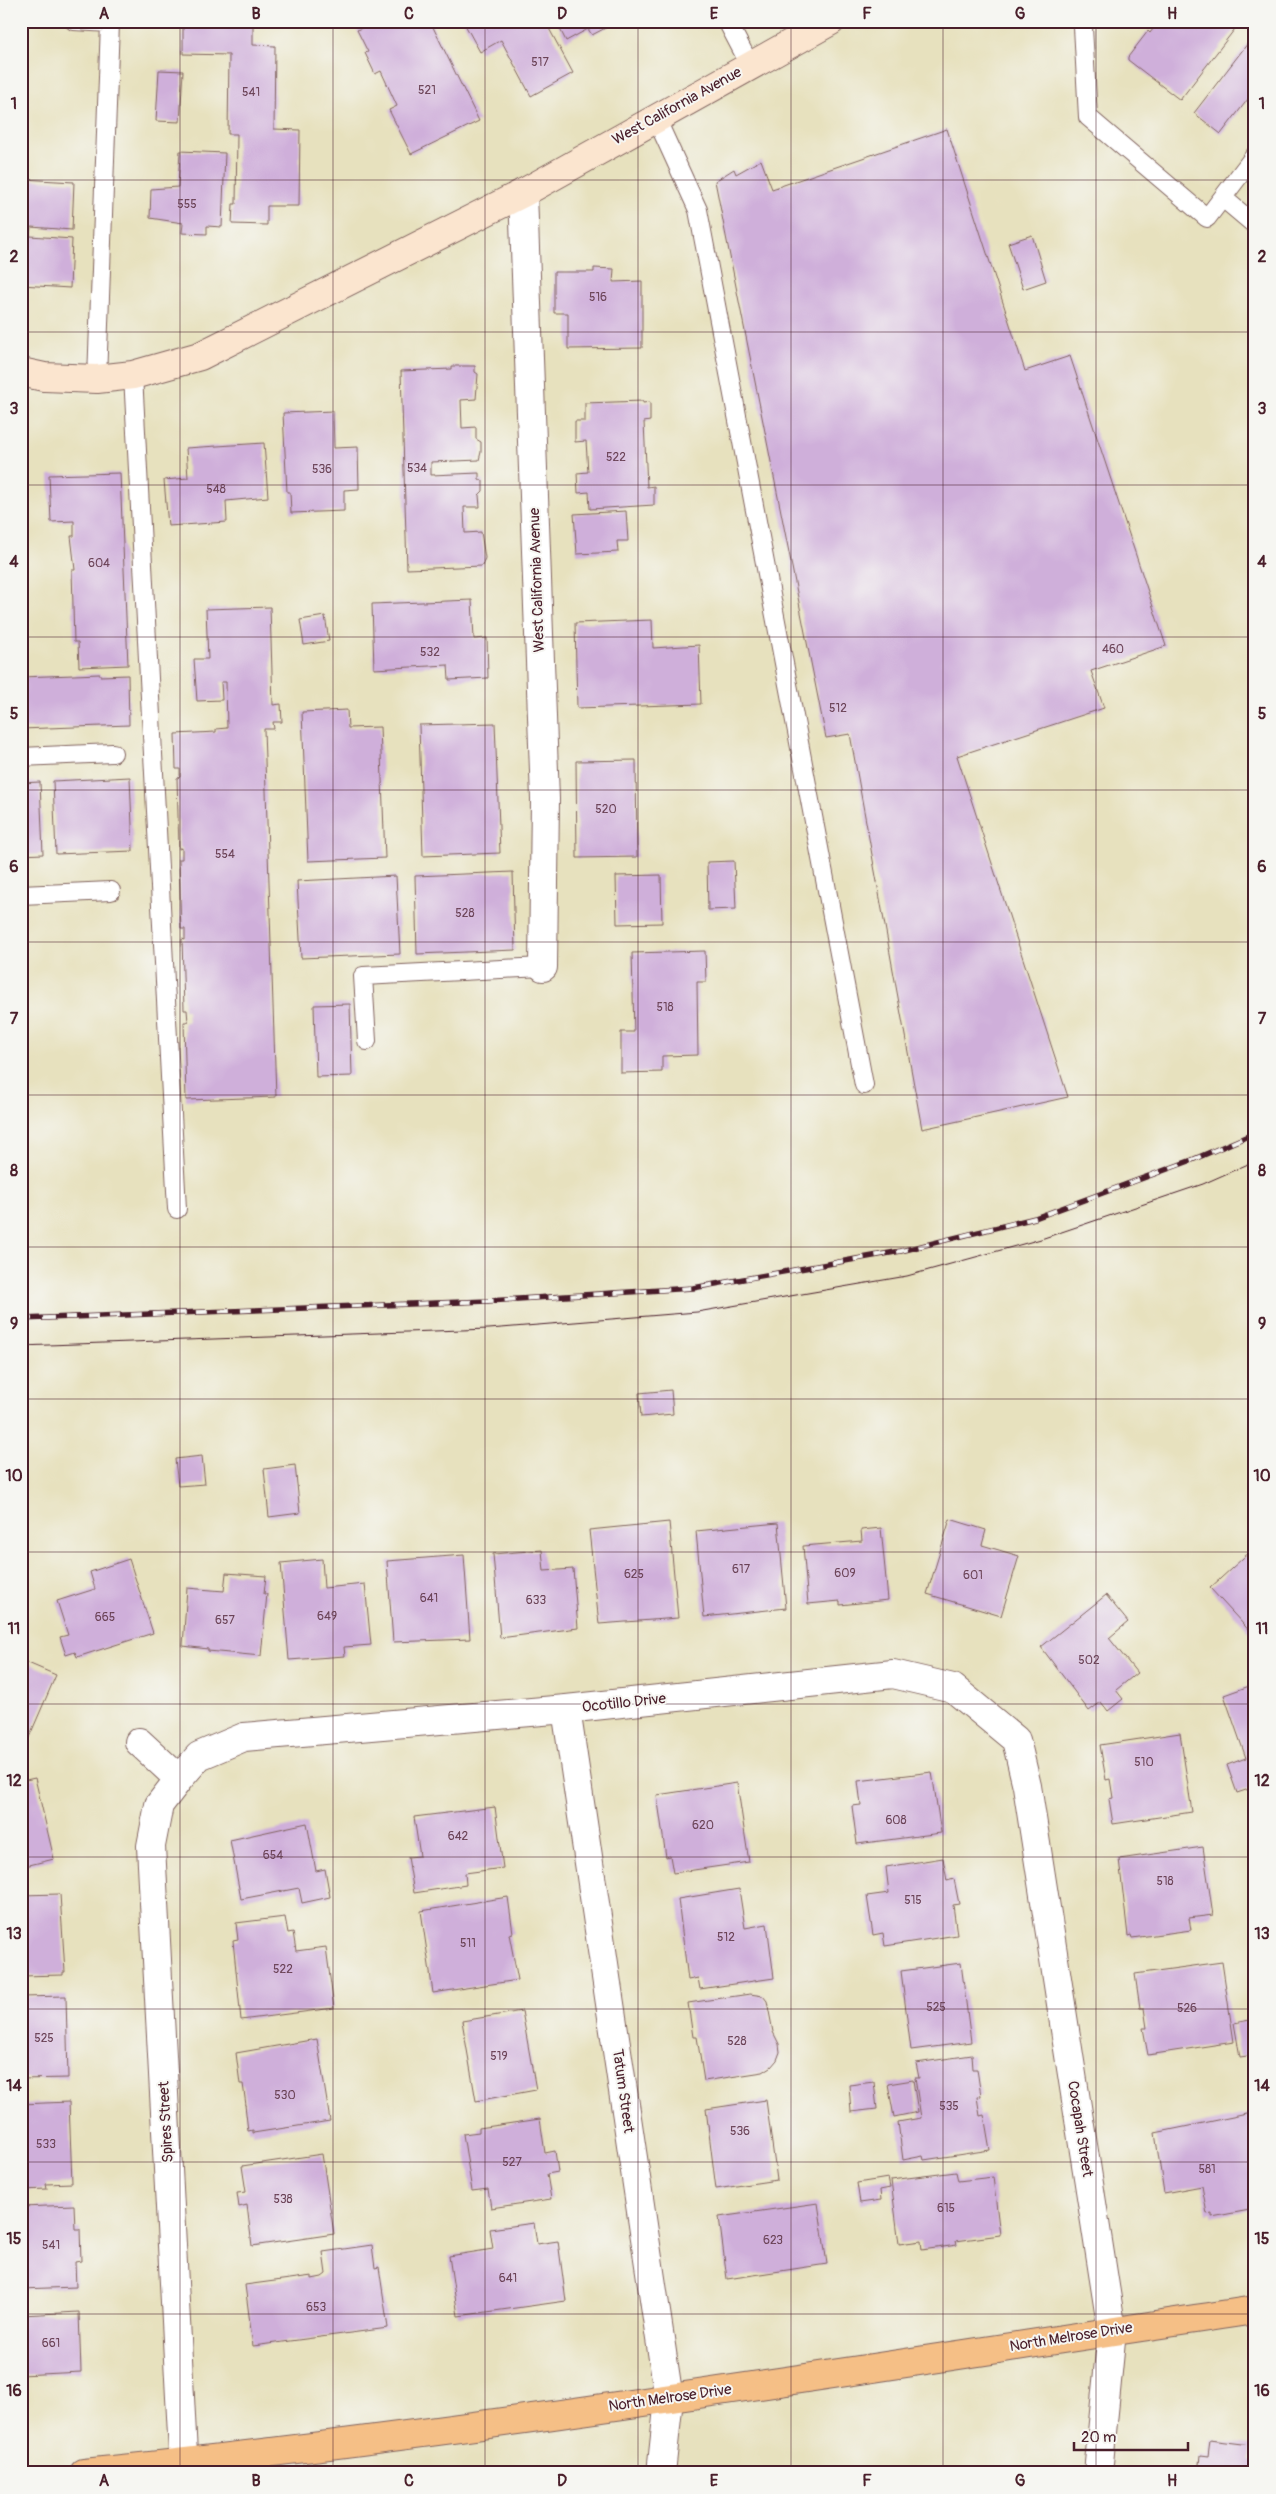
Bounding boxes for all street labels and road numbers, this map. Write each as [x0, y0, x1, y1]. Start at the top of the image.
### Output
street label: West California Avenue [609, 62, 745, 149]
street label: West California Avenue [525, 507, 549, 653]
street label: Ocotillo Drive [581, 1689, 668, 1717]
street label: Tatum Street [608, 2048, 638, 2135]
street label: Spires Street [154, 2080, 178, 2163]
street label: Cocapah Street [1063, 2080, 1097, 2179]
street label: North Melrose Drive [1008, 2318, 1134, 2356]
street label: North Melrose Drive [607, 2380, 733, 2416]

